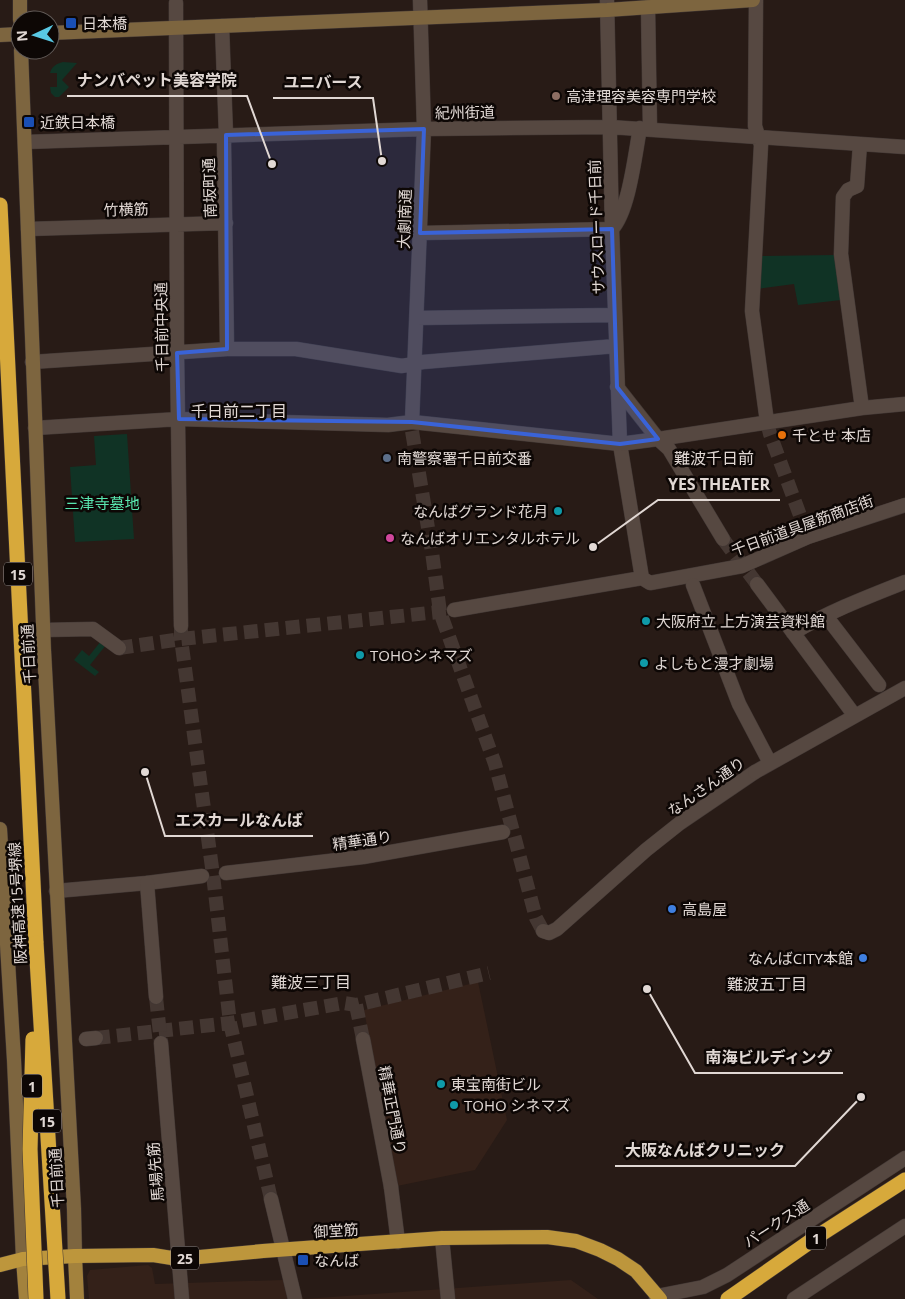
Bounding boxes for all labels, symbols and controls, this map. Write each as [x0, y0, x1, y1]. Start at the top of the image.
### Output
north arrow [10, 10, 60, 60]
place label: 日本橋 [82, 13, 127, 33]
marker: 日本橋 [64, 16, 78, 30]
text: N [12, 30, 31, 42]
callout: ナンバペット美容学院 [67, 65, 247, 96]
callout: ユニバース [273, 67, 373, 98]
text: ナンバペット美容学院 [77, 69, 237, 91]
text: ユニバース [283, 71, 363, 93]
place label: 高津理容美容専門学校 [566, 86, 716, 106]
marker: 高津理容美容専門学校 [550, 90, 562, 102]
street label: 紀州街道 [435, 101, 495, 123]
place label: 近鉄日本橋 [40, 112, 115, 132]
marker: 近鉄日本橋 [22, 115, 36, 129]
street label: 南坂町通 [198, 158, 220, 218]
street label: サウスロード千日前 [584, 159, 608, 295]
street label: 大劇南通 [393, 189, 415, 249]
street label: 竹横筋 [103, 198, 149, 220]
street label: 千日前中央通 [150, 282, 172, 372]
district label: 千日前二丁目 [191, 400, 287, 422]
place label: 千とせ 本店 [792, 425, 871, 445]
marker: 千とせ 本店 [776, 429, 788, 441]
district label: 難波千日前 [674, 447, 754, 469]
place label: 南警察署千日前交番 [397, 448, 532, 468]
marker: 南警察署千日前交番 [381, 452, 393, 464]
callout: YES THEATER [658, 469, 780, 500]
text: YES THEATER [668, 473, 771, 495]
street label: 千日前道具屋筋商店街 [728, 490, 876, 560]
park label: 三津寺墓地 [64, 493, 140, 513]
place label: なんばグランド花月 [413, 501, 548, 521]
marker: なんばグランド花月 [552, 505, 564, 517]
place label: なんばオリエンタルホテル [400, 528, 580, 548]
marker: なんばオリエンタルホテル [384, 532, 396, 544]
road number: 15 [4, 562, 32, 586]
place label: 大阪府立 上方演芸資料館 [656, 611, 825, 631]
marker: 大阪府立 上方演芸資料館 [640, 615, 652, 627]
street label: 千日前通 [16, 624, 40, 684]
place label: TOHOシネマズ [370, 645, 473, 665]
marker: TOHOシネマズ [354, 649, 366, 661]
place label: よしもと漫才劇場 [654, 653, 774, 673]
marker: よしもと漫才劇場 [638, 657, 650, 669]
street label: なんさん通り [663, 752, 749, 820]
callout: エスカールなんば [165, 805, 313, 836]
text: エスカールなんば [175, 809, 303, 831]
street label: 精華通り [331, 826, 393, 854]
street label: 阪神高速15号堺線 [4, 841, 30, 965]
place label: 高島屋 [682, 899, 727, 919]
marker: 高島屋 [666, 903, 678, 915]
place label: なんばCITY本館 [748, 948, 853, 968]
marker: なんばCITY本館 [857, 952, 869, 964]
district label: 難波三丁目 [271, 971, 351, 993]
district label: 難波五丁目 [727, 973, 807, 995]
callout: 南海ビルディング [695, 1042, 843, 1073]
text: 南海ビルディング [706, 1046, 832, 1068]
street label: 精華正門通り [375, 1064, 411, 1156]
road number: 1 [22, 1074, 42, 1098]
place label: 東宝南街ビル [451, 1074, 541, 1094]
marker: 東宝南街ビル [435, 1078, 447, 1090]
place label: TOHO シネマズ [464, 1095, 571, 1115]
marker: TOHO シネマズ [448, 1099, 460, 1111]
road number: 15 [33, 1110, 61, 1132]
callout: 大阪なんばクリニック [615, 1135, 795, 1166]
text: 大阪なんばクリニック [625, 1139, 785, 1161]
street label: 馬場先筋 [142, 1141, 168, 1203]
street label: 千日前通 [44, 1148, 68, 1208]
street label: パークス通 [739, 1194, 813, 1252]
street label: 御堂筋 [313, 1219, 359, 1241]
road number: 1 [806, 1226, 826, 1250]
road number: 25 [171, 1246, 199, 1270]
place label: なんば [314, 1250, 359, 1270]
marker: なんば [296, 1253, 310, 1267]

